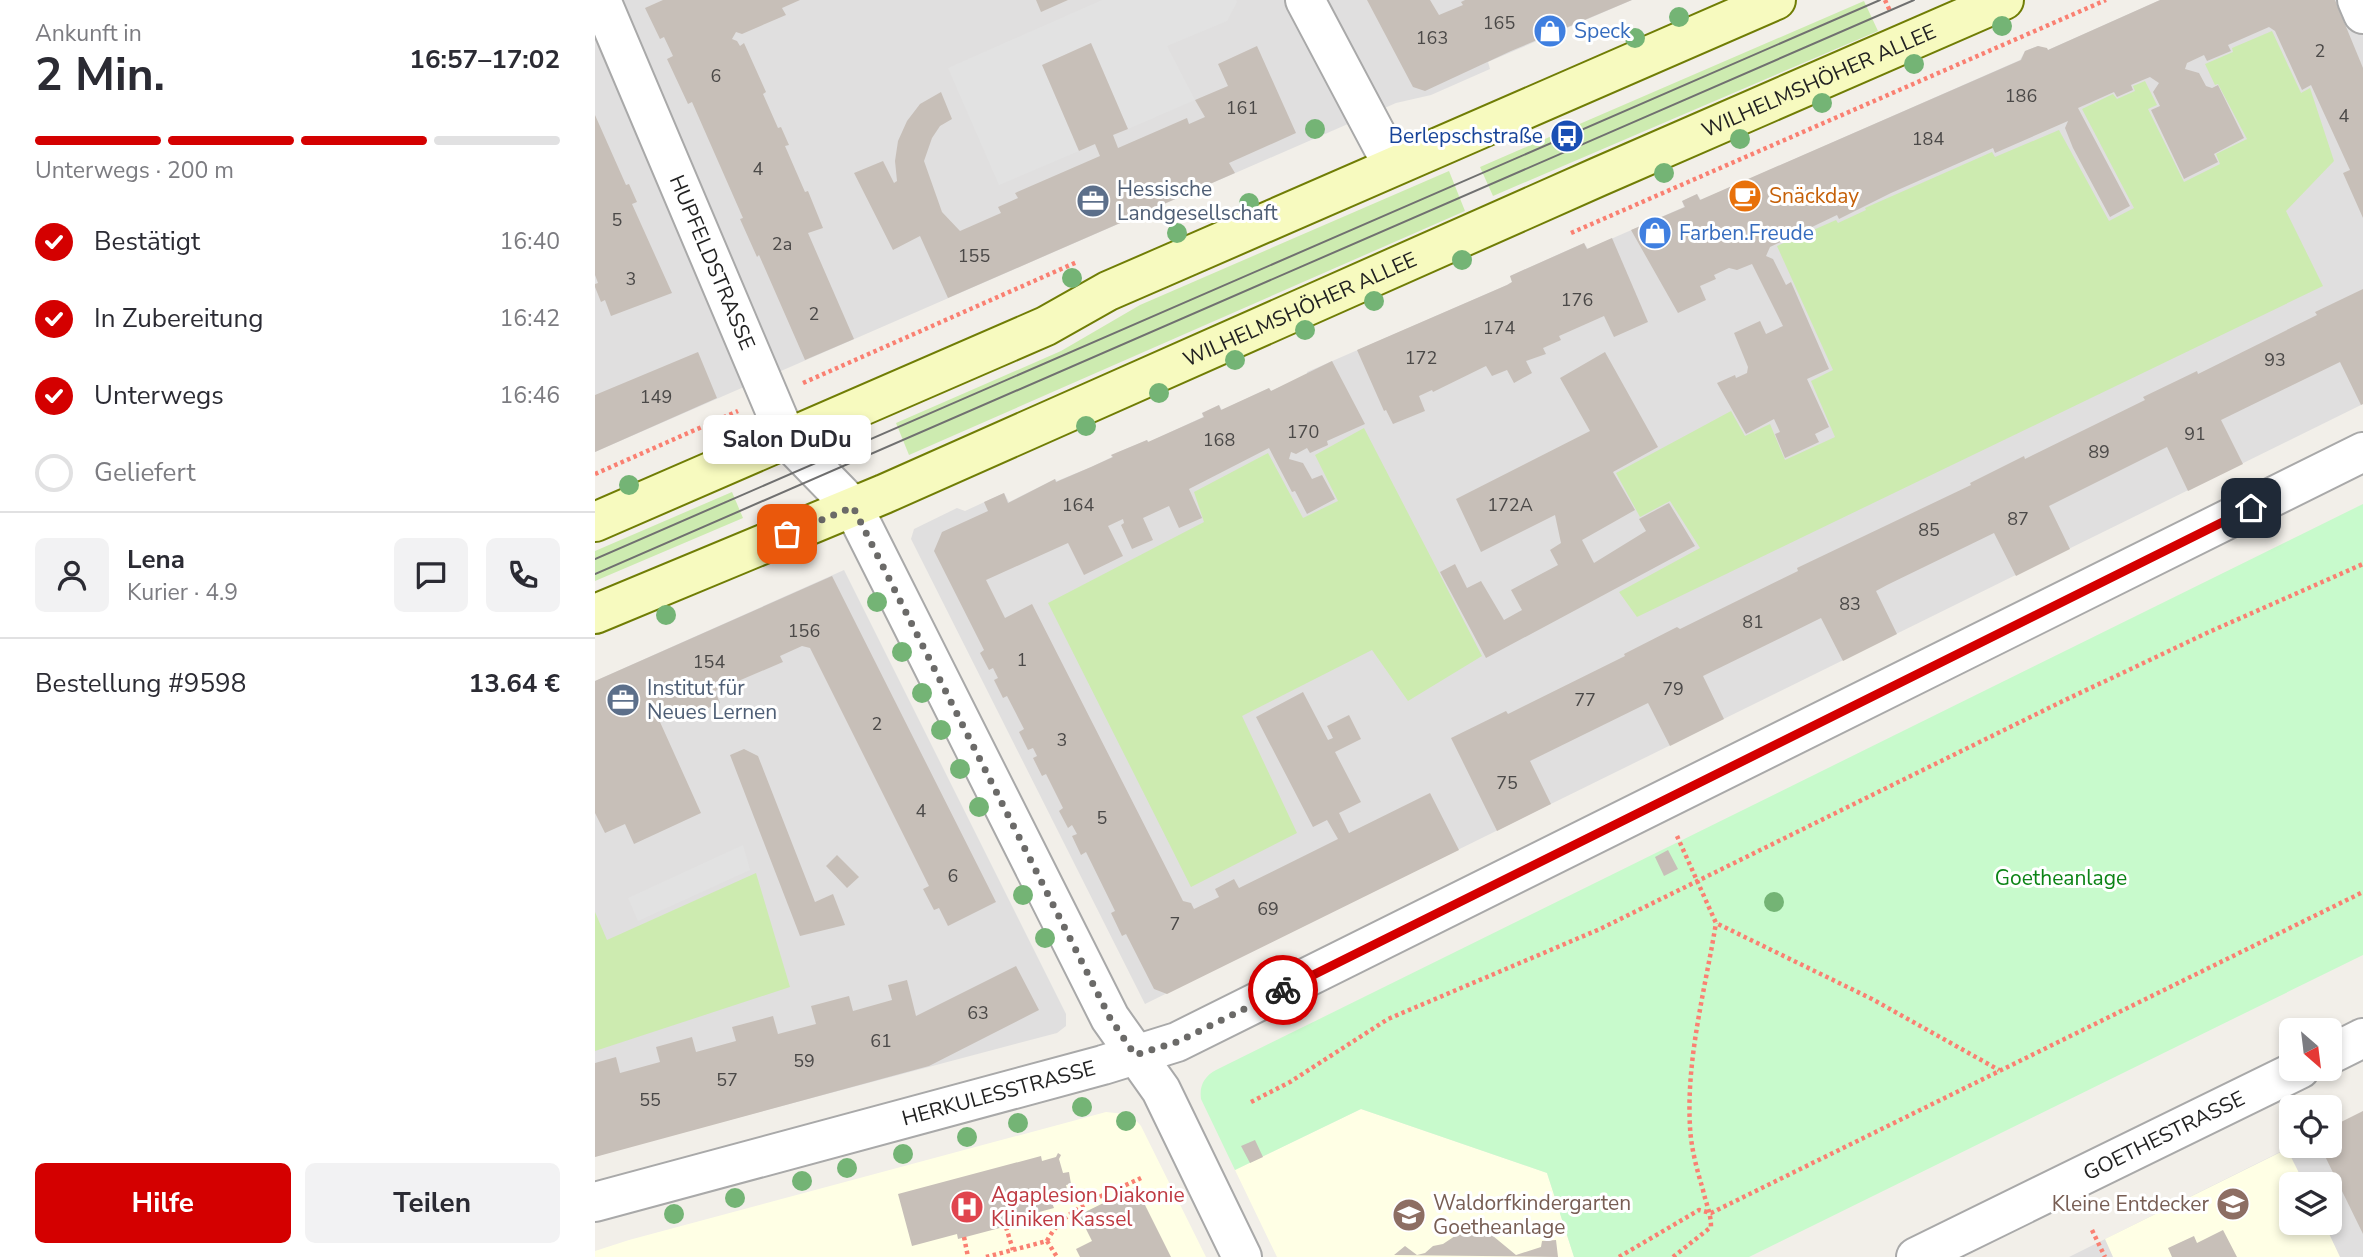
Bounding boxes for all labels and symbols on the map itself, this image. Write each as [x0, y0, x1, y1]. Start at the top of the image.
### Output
house number: 165 [1483, 11, 1515, 35]
shop icon: Speck [1531, 12, 1569, 50]
place label: Speck [1574, 17, 1631, 45]
street label: WILHELMSHÖHER ALLEE [1697, 17, 1940, 144]
house number: 163 [1416, 26, 1448, 50]
house number: 2 [2315, 39, 2325, 63]
house number: 6 [711, 64, 721, 88]
house number: 186 [2005, 84, 2037, 108]
house number: 161 [1226, 96, 1258, 120]
house number: 4 [2339, 104, 2350, 128]
bus stop icon: Berlepschstraße [1548, 117, 1586, 155]
place label: Berlepschstraße [1389, 122, 1543, 150]
house number: 184 [1912, 127, 1944, 151]
house number: 4 [753, 157, 764, 181]
street label: HUPFELDSTRASSE [663, 171, 762, 354]
place label: Hessische Landgesellschaft [1117, 175, 1278, 227]
cafe icon: Snäckday [1726, 177, 1764, 215]
office icon: Hessische Landgesellschaft [1074, 182, 1112, 220]
place label: Snäckday [1769, 182, 1859, 210]
house number: 5 [612, 208, 622, 232]
shop icon: Farben.Freude [1636, 214, 1674, 252]
place label: Farben.Freude [1679, 219, 1814, 247]
house number: 2a [772, 232, 792, 256]
house number: 155 [958, 244, 990, 268]
street label: WILHELMSHÖHER ALLEE [1179, 245, 1421, 373]
house number: 3 [626, 267, 636, 291]
house number: 176 [1561, 288, 1593, 312]
house number: 2 [809, 302, 819, 326]
house number: 174 [1483, 316, 1515, 340]
house number: 172 [1405, 346, 1437, 370]
house number: 93 [2264, 348, 2286, 372]
house number: 149 [640, 385, 672, 409]
callout: Salon DuDu [703, 415, 871, 464]
house number: 170 [1287, 420, 1319, 444]
house number: 91 [2184, 422, 2206, 446]
house number: 168 [1203, 428, 1235, 452]
house number: 89 [2088, 440, 2110, 464]
pin [2221, 478, 2281, 538]
house number: 164 [1062, 493, 1094, 517]
house number: 172A [1487, 493, 1533, 517]
pin [757, 504, 817, 564]
house number: 87 [2007, 507, 2029, 531]
house number: 85 [1918, 518, 1940, 542]
house number: 83 [1839, 592, 1861, 616]
house number: 81 [1742, 610, 1764, 634]
house number: 156 [788, 619, 820, 643]
house number: 1 [1017, 648, 1027, 672]
house number: 154 [693, 650, 725, 674]
place label: Institut für Neues Lernen [647, 674, 777, 726]
house number: 79 [1662, 677, 1684, 701]
office icon: Institut für Neues Lernen [604, 681, 642, 719]
house number: 77 [1574, 688, 1596, 712]
house number: 2 [872, 712, 882, 736]
house number: 3 [1057, 728, 1067, 752]
house number: 75 [1496, 771, 1518, 795]
house number: 4 [916, 799, 927, 823]
house number: 5 [1097, 806, 1107, 830]
house number: 6 [948, 864, 958, 888]
park label: Goetheanlage [1995, 864, 2127, 892]
house number: 69 [1257, 897, 1279, 921]
house number: 7 [1170, 912, 1180, 936]
courier [1248, 955, 1318, 1025]
house number: 63 [967, 1001, 989, 1025]
north arrow [2279, 1018, 2341, 1082]
house number: 61 [870, 1029, 892, 1053]
house number: 59 [793, 1049, 815, 1073]
street label: HERKULESSTRASSE [899, 1054, 1098, 1133]
house number: 57 [716, 1068, 738, 1092]
street label: GOETHESTRASSE [2079, 1084, 2249, 1187]
house number: 55 [639, 1088, 661, 1112]
place label: Agaplesion Diakonie Kliniken Kassel [991, 1181, 1185, 1233]
school or university icon: Kleine Entdecker [2214, 1185, 2252, 1223]
hospital icon: Agaplesion Diakonie Kliniken Kassel [948, 1188, 986, 1226]
place label: Waldorfkindergarten Goetheanlage [1433, 1189, 1631, 1241]
place label: Kleine Entdecker [2052, 1190, 2209, 1218]
school or university icon: Waldorfkindergarten Goetheanlage [1390, 1196, 1428, 1234]

